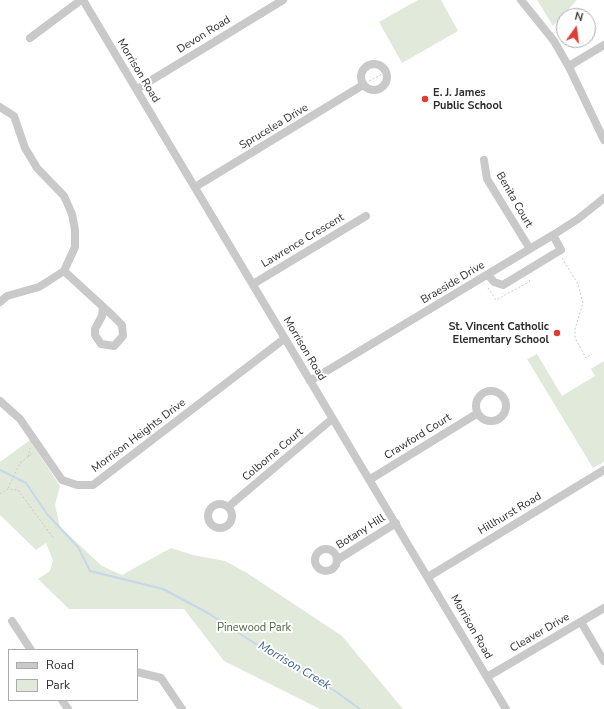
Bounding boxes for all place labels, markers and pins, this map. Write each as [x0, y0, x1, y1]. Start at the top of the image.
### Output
place label: E. J. James Public School [433, 86, 502, 112]
marker: E. J. James Public School [420, 94, 430, 104]
place label: St. Vincent Catholic Elementary School [448, 320, 549, 346]
marker: St. Vincent Catholic Elementary School [552, 328, 562, 338]

